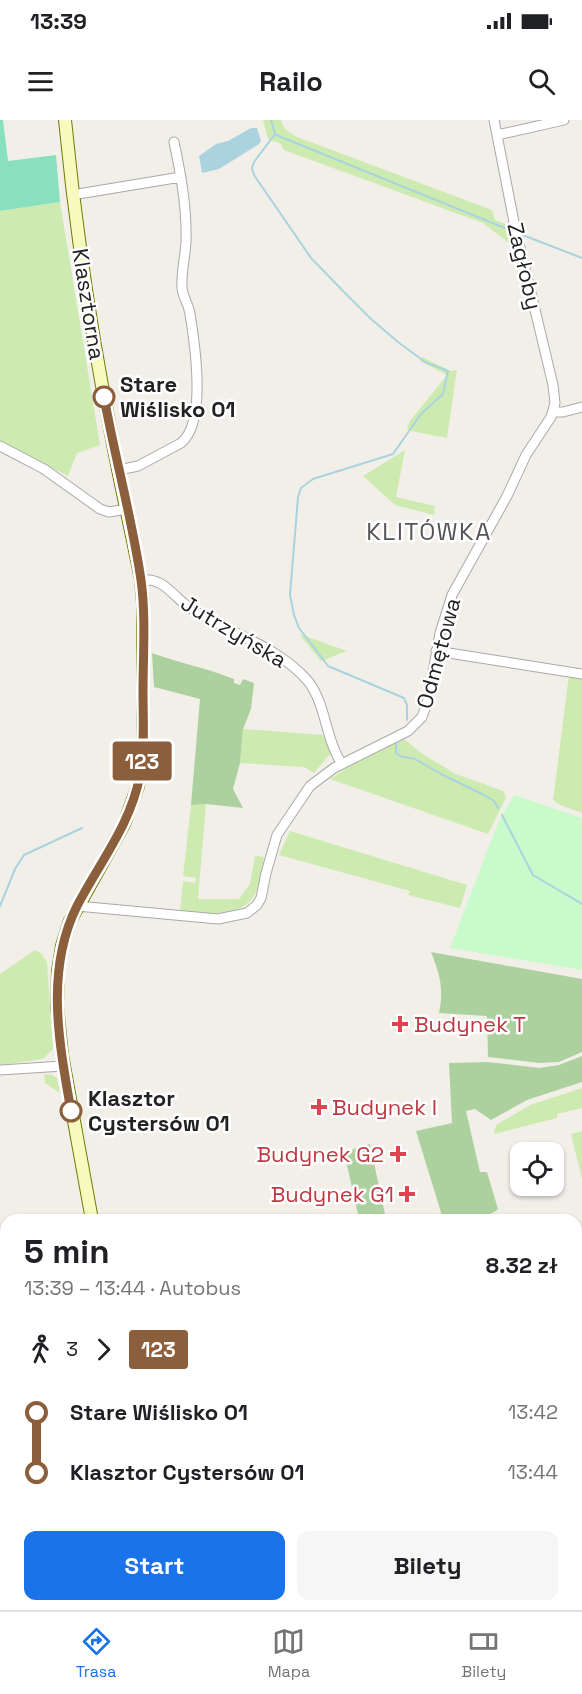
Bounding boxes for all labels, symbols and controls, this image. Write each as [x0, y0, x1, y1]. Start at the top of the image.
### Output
text: 13:39 [30, 7, 87, 35]
text: Railo [259, 64, 323, 99]
icon: menu [24, 65, 57, 98]
icon: search [525, 65, 558, 98]
street label: Zagłoby [501, 220, 549, 312]
street label: Klasztorna [66, 246, 112, 362]
place label: Stare Wiślisko 01 [120, 370, 235, 423]
marker: Stare Wiślisko 01 [93, 386, 115, 408]
district label: KLITÓWKA [366, 516, 492, 547]
street label: Jutrzyńska [176, 588, 292, 674]
street label: Odmętowa [410, 594, 466, 711]
line badge: 123 [108, 742, 176, 780]
text: 123 [125, 748, 159, 775]
place label: Budynek T [414, 1010, 526, 1038]
marker: Budynek T [391, 1015, 409, 1033]
place label: Klasztor Cystersów 01 [88, 1084, 230, 1137]
place label: Budynek I [332, 1093, 437, 1121]
marker: Budynek I [310, 1098, 328, 1116]
marker: Klasztor Cystersów 01 [60, 1100, 82, 1122]
place label: Budynek G2 [257, 1140, 384, 1168]
map controls [510, 1142, 564, 1196]
button: locate [510, 1142, 564, 1196]
marker: Budynek G2 [389, 1145, 407, 1163]
place label: Budynek G1 [271, 1180, 394, 1208]
marker: Budynek G1 [398, 1185, 416, 1203]
text: 5 min [24, 1231, 109, 1273]
text: 8.32 zł [486, 1251, 558, 1279]
text: 13:39 – 13:44 · Autobus [24, 1275, 241, 1301]
icon: walk [24, 1333, 57, 1366]
icon: forward [87, 1333, 120, 1366]
text: 3 [66, 1336, 78, 1362]
text: 123 [141, 1336, 176, 1363]
text: Stare Wiślisko 01 [70, 1398, 248, 1426]
text: 13:42 [508, 1399, 558, 1425]
text: Klasztor Cystersów 01 [70, 1458, 304, 1486]
text: 13:44 [508, 1459, 558, 1485]
button: Start [24, 1531, 285, 1600]
button: Bilety [297, 1531, 558, 1600]
tab: Trasa [76, 1625, 116, 1682]
tab: Mapa [268, 1625, 310, 1682]
tab: Bilety [462, 1625, 506, 1682]

